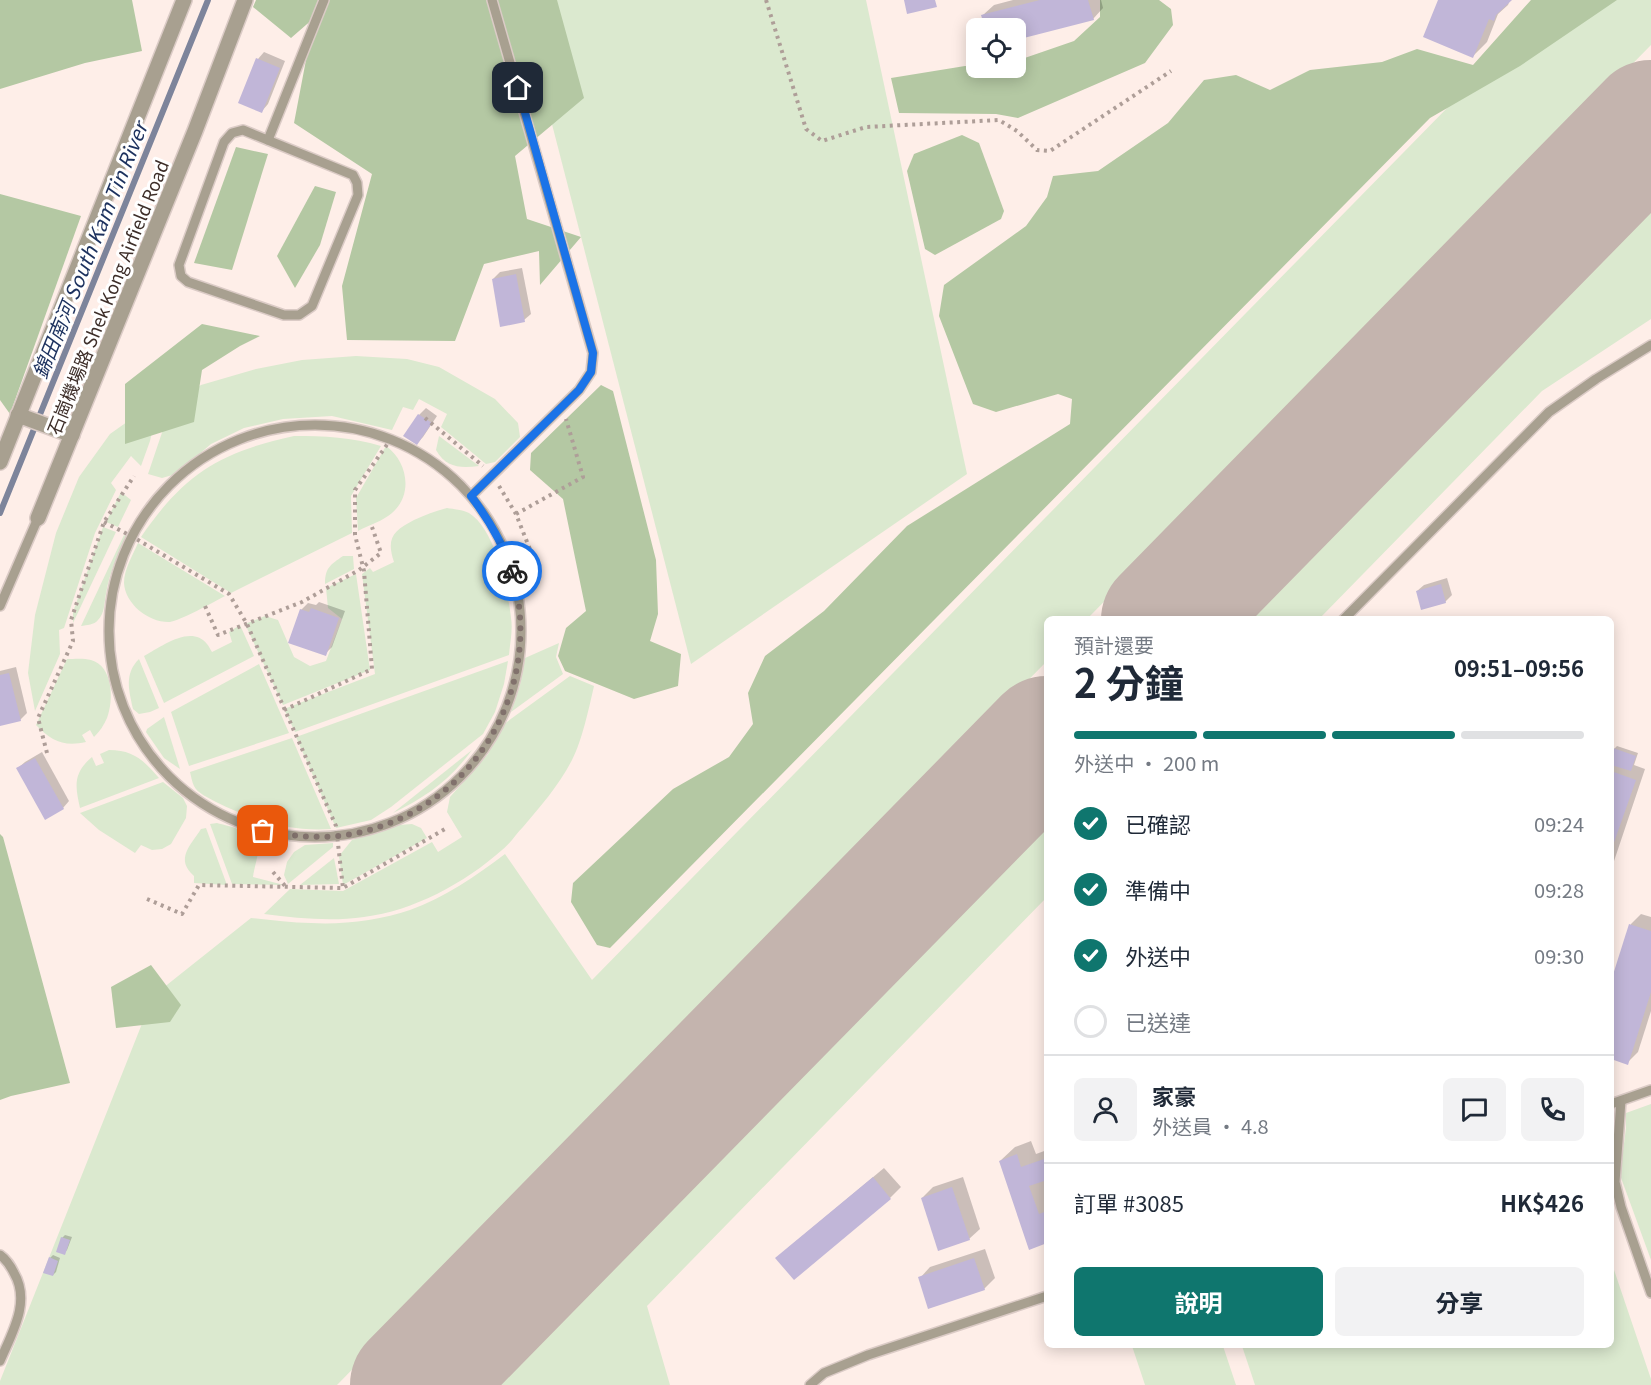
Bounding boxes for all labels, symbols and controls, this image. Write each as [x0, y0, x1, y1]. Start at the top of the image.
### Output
map controls [966, 18, 1026, 78]
button: locate [966, 18, 1026, 78]
pin [492, 62, 543, 113]
icon: home [501, 71, 534, 104]
water label: 錦田南河 South Kam Tin River [24, 115, 155, 382]
street label: 石崗機場路 Shek Kong Airfield Road [40, 156, 174, 438]
courier [482, 541, 542, 601]
icon: bike [496, 555, 529, 588]
text: 預計還要 [1074, 630, 1154, 659]
text: 09:51–09:56 [1454, 651, 1584, 683]
text: 2 分鐘 [1074, 653, 1184, 709]
text: 外送中 · 200 m [1074, 748, 1219, 777]
pin [237, 805, 288, 856]
icon: check [1074, 807, 1107, 840]
text: 已確認 [1125, 807, 1191, 839]
text: 09:24 [1534, 809, 1584, 838]
icon: bag [246, 814, 279, 847]
icon: check [1074, 873, 1107, 906]
text: 準備中 [1125, 873, 1191, 905]
text: 09:28 [1534, 875, 1584, 904]
icon: check [1074, 939, 1107, 972]
text: 外送中 [1125, 939, 1191, 971]
text: 09:30 [1534, 941, 1584, 970]
text: 已送達 [1125, 1005, 1191, 1037]
button: person [1074, 1078, 1137, 1141]
button: chat [1443, 1078, 1506, 1141]
button: phone [1521, 1078, 1584, 1141]
text: 家豪 [1152, 1079, 1196, 1111]
text: 外送員 · 4.8 [1152, 1111, 1269, 1140]
text: 訂單 #3085 [1074, 1186, 1184, 1218]
text: HK$426 [1500, 1186, 1584, 1218]
button: 說明 [1074, 1267, 1323, 1336]
button: 分享 [1335, 1267, 1584, 1336]

